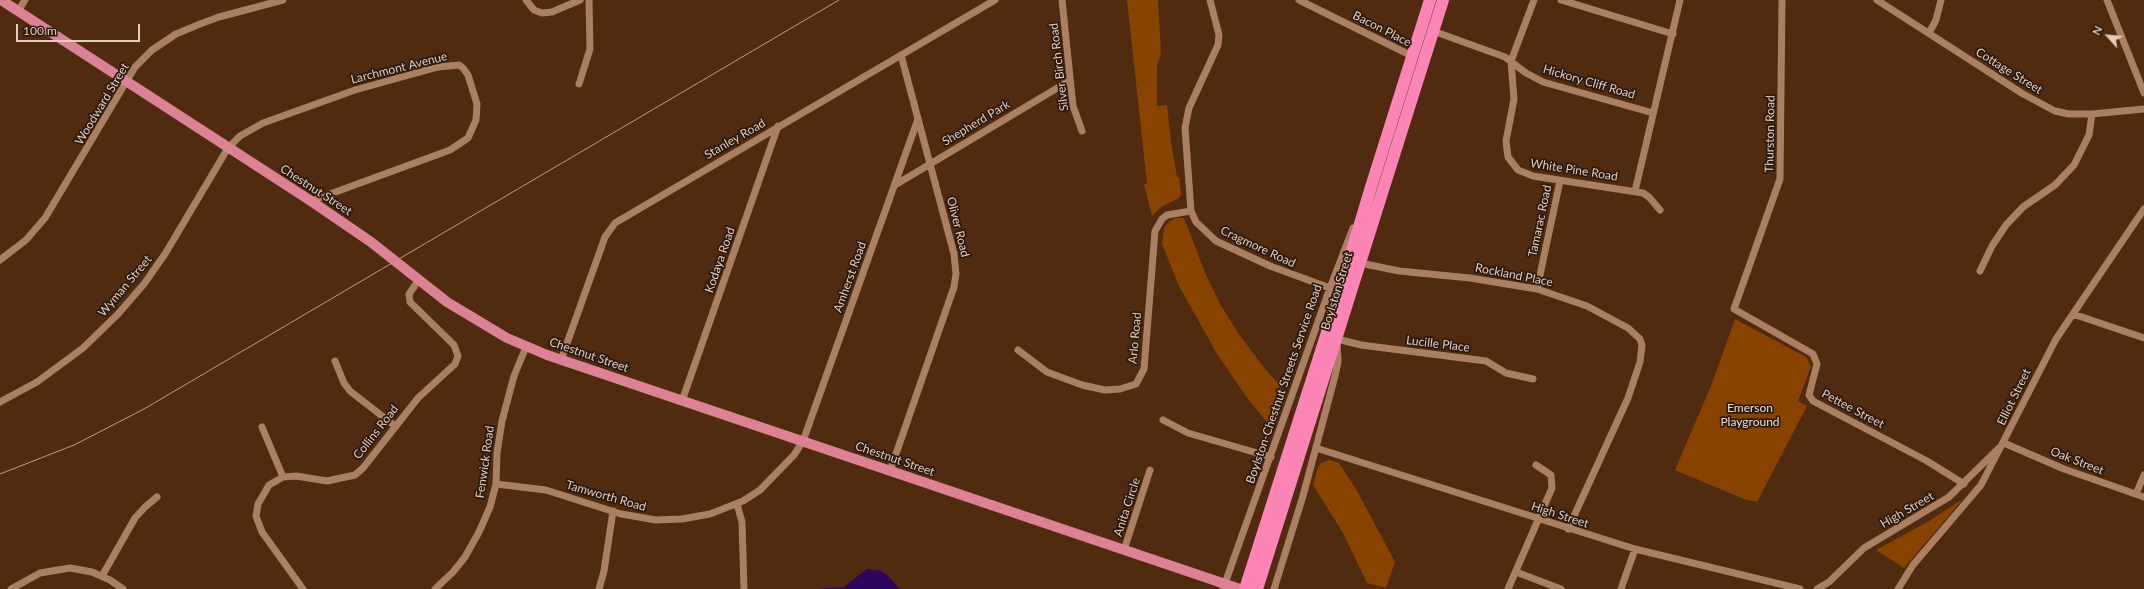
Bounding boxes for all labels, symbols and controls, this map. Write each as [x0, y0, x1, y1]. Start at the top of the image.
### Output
street label: Bacon Place [1350, 8, 1414, 50]
scale bar [18, 16, 142, 42]
north arrow [2088, 16, 2128, 56]
street label: Silver Birch Road [1046, 22, 1072, 112]
text: 100 m [23, 23, 57, 38]
text: N [2089, 24, 2105, 37]
street label: Cottage Street [1973, 45, 2045, 97]
street label: Larchmont Avenue [349, 49, 449, 87]
street label: Woodward Street [72, 60, 132, 148]
street label: Hickory Cliff Road [1541, 62, 1637, 102]
street label: Thurston Road [1762, 95, 1778, 173]
street label: Shepherd Park [939, 97, 1013, 149]
street label: Stanley Road [702, 116, 768, 162]
street label: White Pine Road [1529, 156, 1619, 184]
street label: Chestnut Street [277, 161, 355, 219]
street label: Tamarac Road [1525, 184, 1555, 258]
street label: Oliver Road [944, 195, 972, 259]
street label: Cragmore Road [1218, 223, 1298, 271]
street label: Kodaya Road [702, 225, 738, 295]
street label: Amherst Road [830, 240, 870, 314]
street label: Boylston Street [1318, 250, 1356, 332]
street label: Wyman Street [95, 252, 155, 320]
street label: Rockland Place [1474, 260, 1554, 290]
street label: Boylston-Chestnut Streets Service Road [1243, 282, 1325, 486]
street label: Arlo Road [1126, 312, 1144, 364]
street label: Lucille Place [1405, 333, 1471, 355]
street label: Chestnut Street [547, 335, 631, 375]
street label: Elliot Street [1994, 366, 2034, 428]
street label: Pettee Street [1819, 387, 1887, 431]
park label: Emerson Playground [1720, 401, 1780, 429]
street label: Collins Road [350, 402, 402, 462]
street label: Fenwick Road [473, 425, 497, 499]
street label: Chestnut Street [853, 439, 937, 479]
street label: Oak Street [2048, 444, 2106, 478]
street label: Anita Circle [1111, 476, 1143, 538]
street label: Tamworth Road [564, 478, 648, 514]
street label: High Street [1878, 489, 1936, 531]
street label: High Street [1529, 499, 1591, 531]

